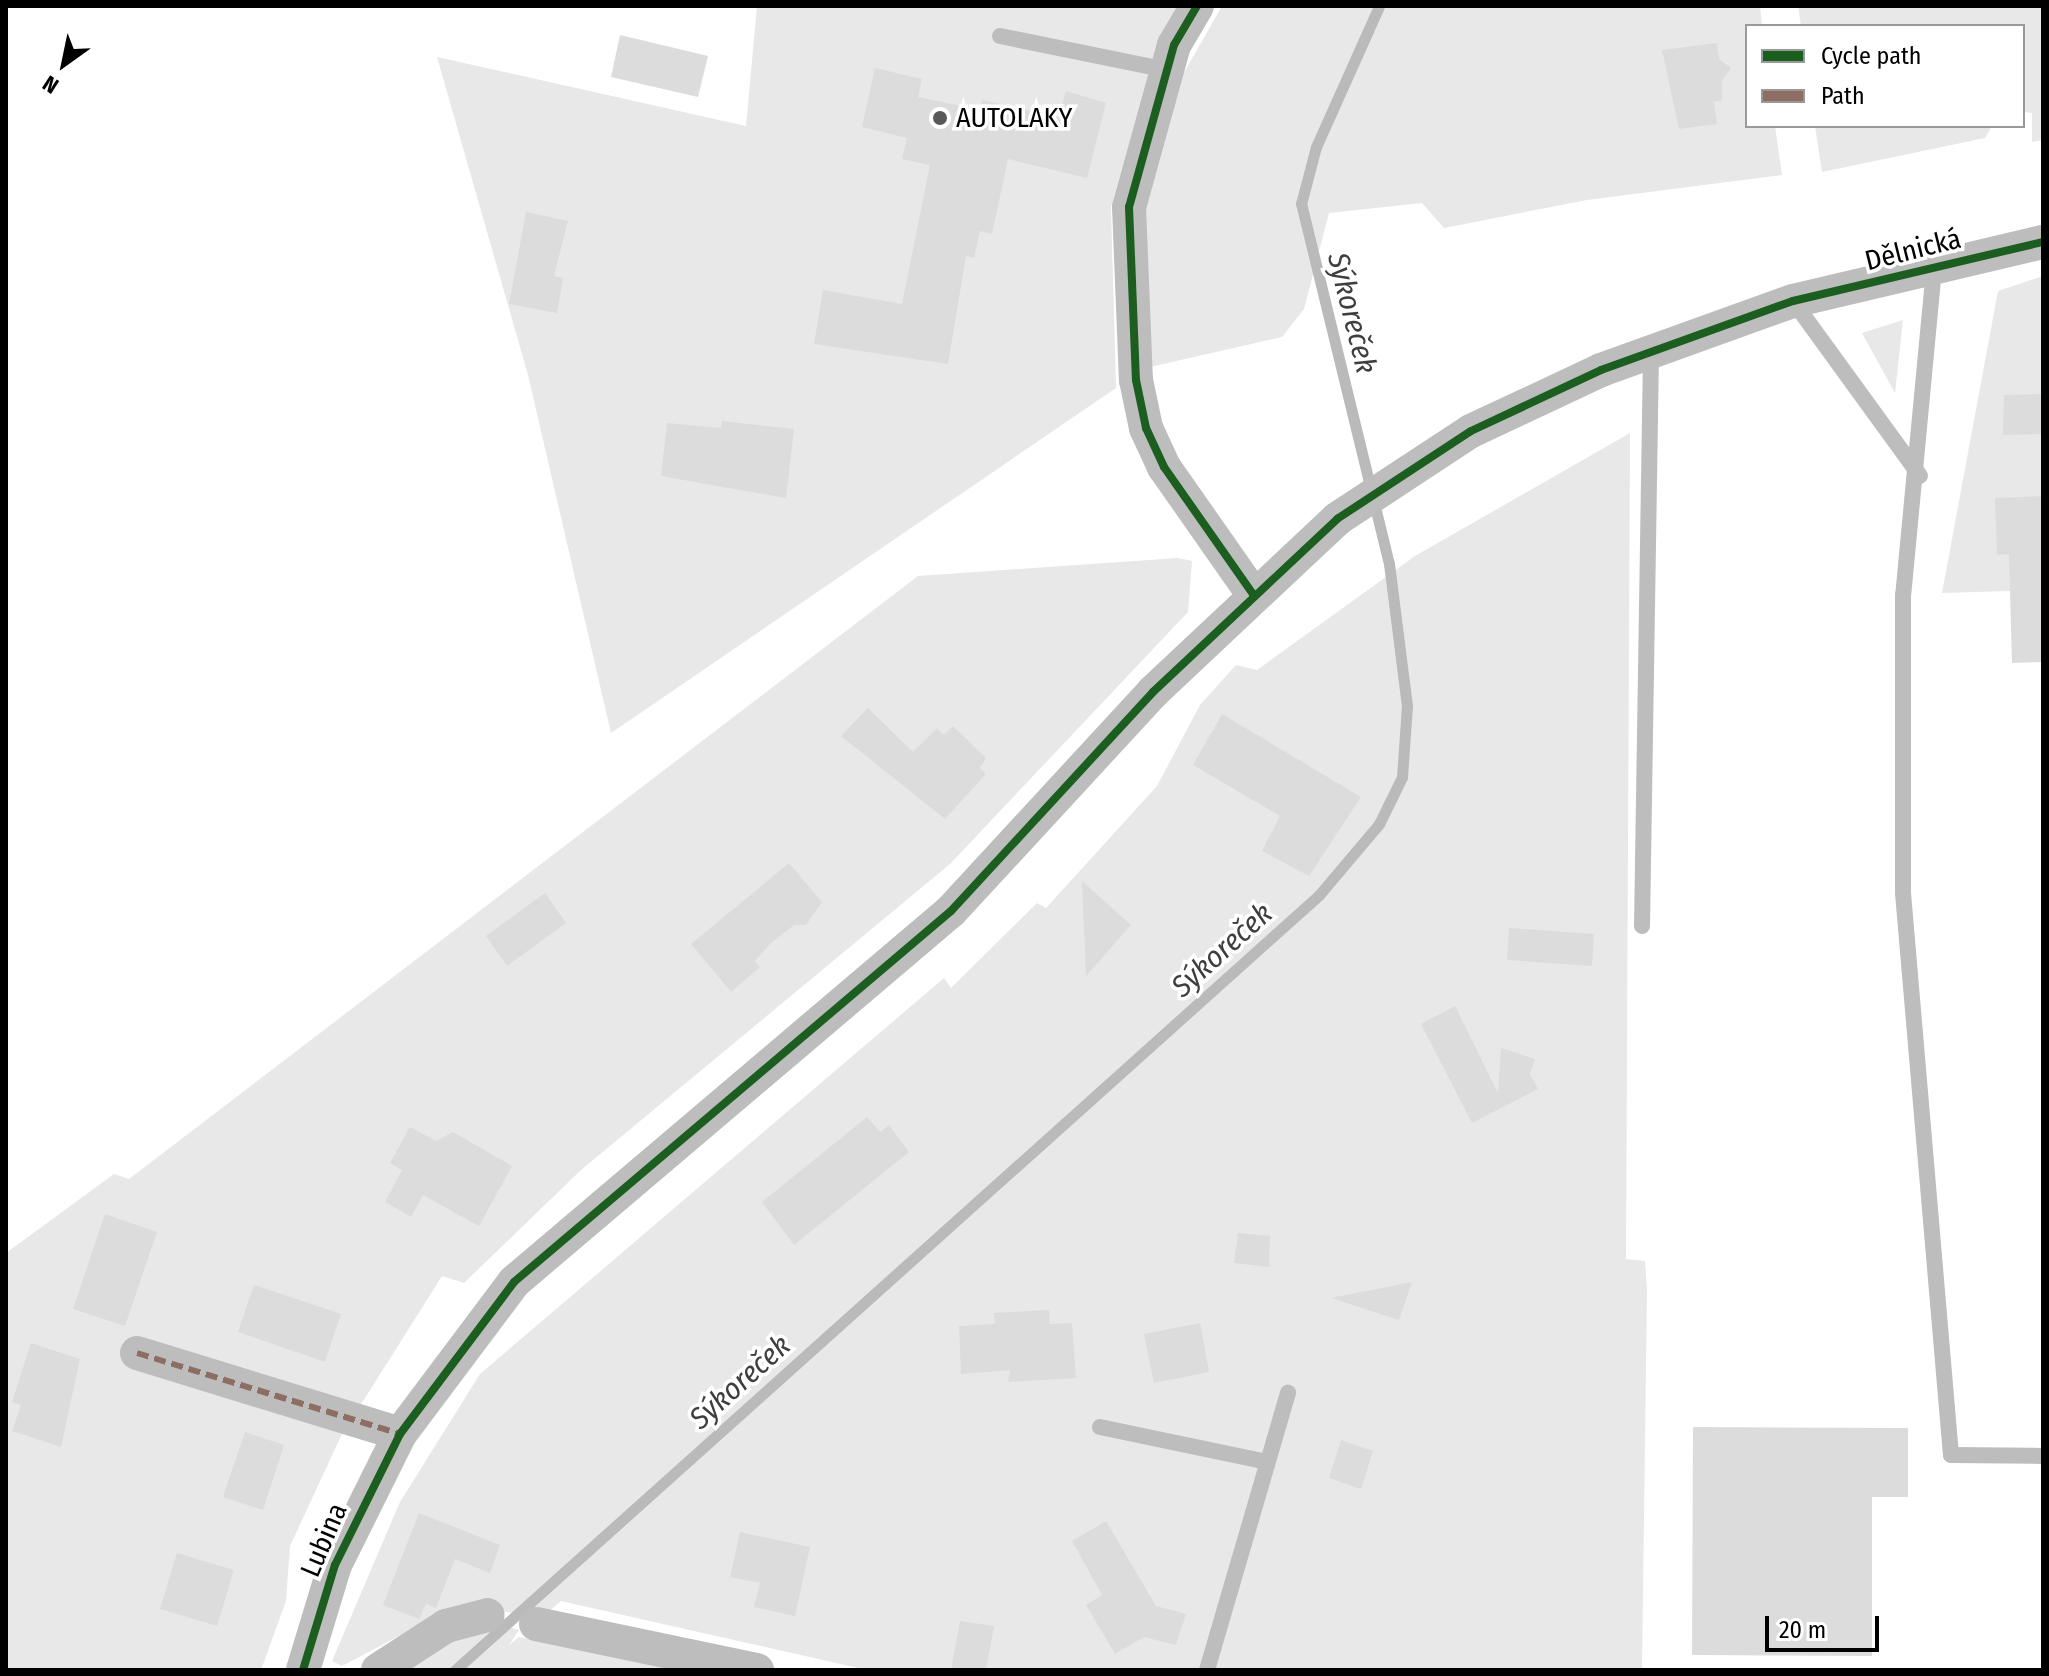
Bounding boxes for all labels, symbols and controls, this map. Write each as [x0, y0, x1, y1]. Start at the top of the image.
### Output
north arrow [24, 24, 104, 104]
legend [1745, 24, 2025, 128]
text: Cycle path [1821, 42, 1921, 70]
text: N [38, 70, 64, 99]
text: Path [1821, 82, 1865, 110]
place label: AUTOLAKY [956, 101, 1072, 135]
marker: AUTOLAKY [931, 109, 949, 127]
street label: Dělnická [1862, 222, 1964, 278]
water label: Sýkoreček [1320, 249, 1384, 377]
water label: Sýkoreček [1164, 895, 1280, 1005]
water label: Sýkoreček [682, 1327, 798, 1437]
street label: Lubina [293, 1498, 355, 1582]
scale bar [1769, 1600, 1883, 1650]
text: 20 m [1779, 1616, 1826, 1644]

